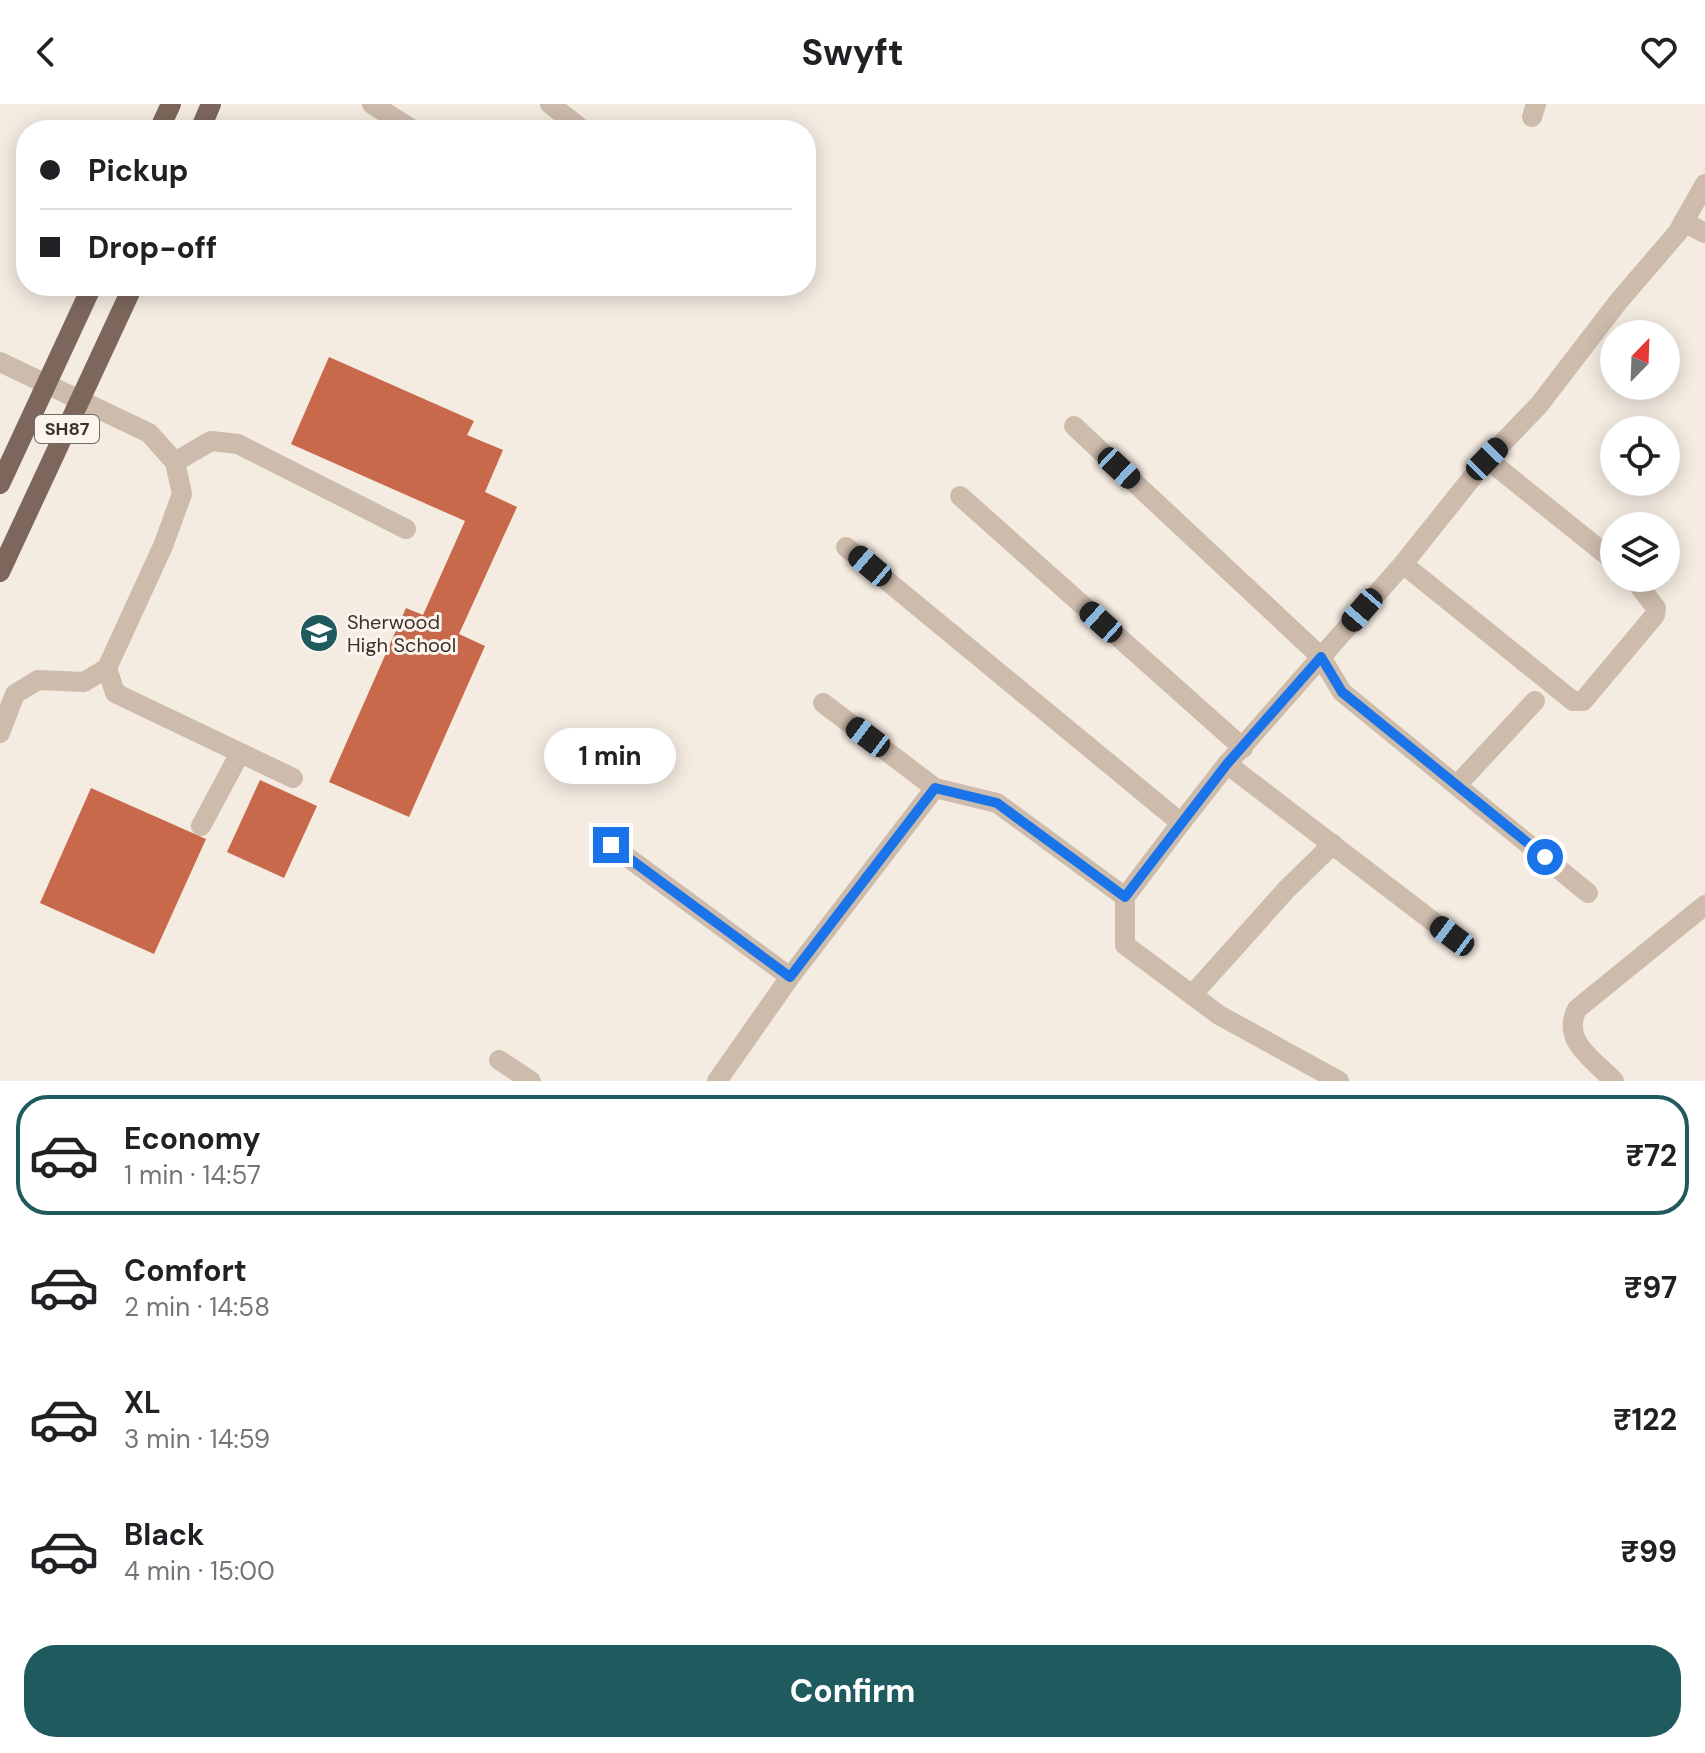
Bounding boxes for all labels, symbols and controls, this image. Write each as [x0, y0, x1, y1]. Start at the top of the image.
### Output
text: Swyft [802, 29, 903, 76]
icon: back [24, 30, 68, 74]
icon: heart [1637, 30, 1681, 74]
text: Pickup [88, 151, 188, 190]
text: Drop-off [88, 228, 217, 267]
north arrow [1600, 320, 1680, 400]
map controls [1600, 320, 1680, 592]
road number: SH87 [35, 415, 99, 443]
button: locate [1600, 416, 1680, 496]
car [1462, 433, 1512, 485]
car [1093, 443, 1145, 493]
button: layers [1600, 512, 1680, 592]
car [844, 541, 896, 591]
car [1337, 584, 1387, 636]
car [1075, 597, 1127, 647]
place label: Sherwood High School [347, 609, 456, 658]
school or university icon: Sherwood High School [298, 612, 340, 654]
car [842, 713, 894, 761]
callout: 1 min [545, 729, 677, 785]
text: 1 min [578, 739, 642, 773]
route end [593, 827, 629, 863]
route start [1527, 839, 1563, 875]
car [1426, 912, 1478, 960]
icon: car [28, 1119, 100, 1191]
text: Economy [124, 1119, 261, 1158]
text: ₹72 [1625, 1136, 1677, 1175]
text: 1 min · 14:57 [124, 1158, 261, 1192]
icon: car [28, 1251, 100, 1323]
text: Comfort [124, 1251, 247, 1290]
text: ₹97 [1624, 1268, 1677, 1307]
text: 2 min · 14:58 [124, 1290, 270, 1324]
icon: car [28, 1383, 100, 1455]
text: XL [124, 1383, 161, 1422]
text: ₹122 [1613, 1400, 1677, 1439]
text: 3 min · 14:59 [124, 1422, 270, 1456]
icon: car [28, 1515, 100, 1587]
text: Black [124, 1515, 204, 1554]
text: ₹99 [1620, 1532, 1677, 1571]
text: 4 min · 15:00 [124, 1554, 275, 1588]
button: Confirm [24, 1645, 1681, 1737]

